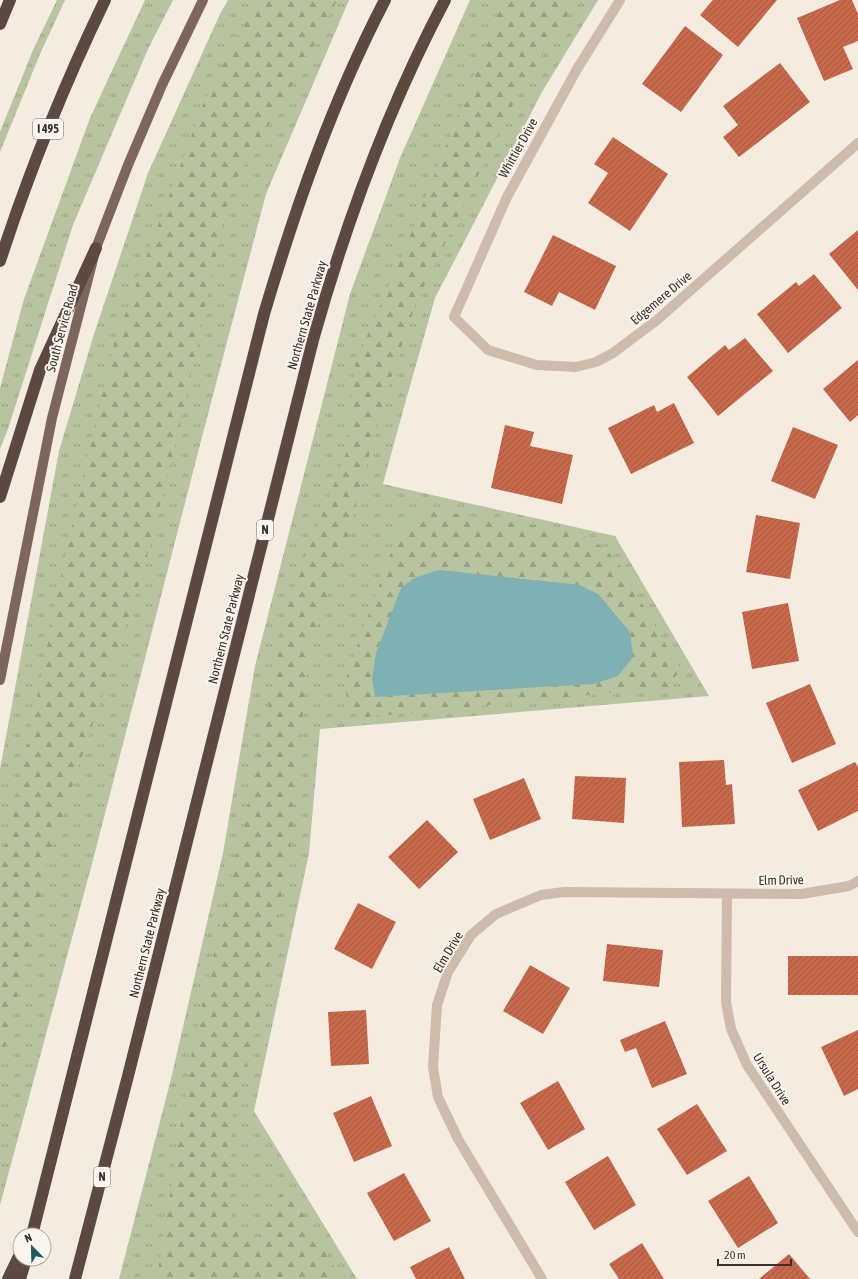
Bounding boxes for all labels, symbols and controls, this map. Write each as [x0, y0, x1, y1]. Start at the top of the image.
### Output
street label: Whittier Drive [495, 115, 541, 180]
road number: I 495 [33, 119, 63, 139]
street label: Northern State Parkway [284, 258, 330, 371]
street label: Edgemere Drive [627, 268, 695, 328]
street label: South Service Road [43, 282, 81, 374]
road number: N [257, 520, 273, 540]
street label: Northern State Parkway [205, 572, 247, 685]
street label: Elm Drive [758, 872, 804, 888]
street label: Northern State Parkway [126, 886, 168, 999]
street label: Elm Drive [430, 929, 466, 975]
street label: Ursula Drive [750, 1050, 794, 1108]
road number: N [94, 1167, 110, 1187]
north arrow [12, 1227, 52, 1267]
text: N [23, 1231, 33, 1245]
scale bar [718, 1241, 791, 1267]
text: 20 m [724, 1248, 746, 1262]

